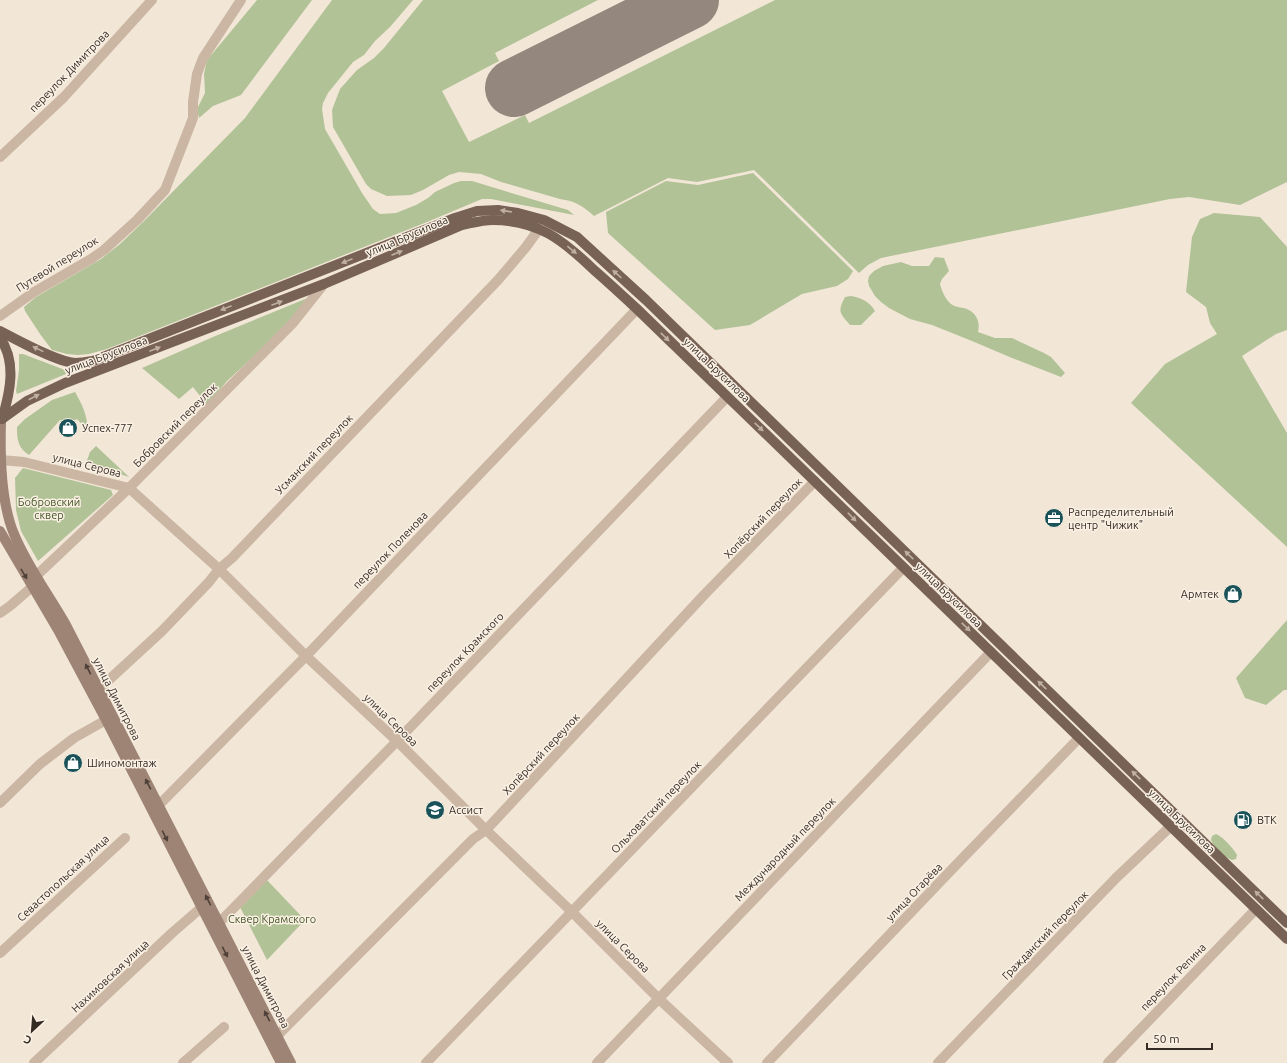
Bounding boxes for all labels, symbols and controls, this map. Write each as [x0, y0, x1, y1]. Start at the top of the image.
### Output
street label: переулок Димитрова [27, 28, 111, 114]
one-way arrow [500, 208, 512, 214]
street label: улица Брусилова [364, 213, 450, 259]
street label: Путевой переулок [14, 234, 100, 294]
one-way arrow [567, 245, 578, 254]
one-way arrow [391, 250, 403, 256]
one-way arrow [341, 258, 353, 264]
one-way arrow [612, 269, 622, 278]
one-way arrow [271, 299, 283, 305]
one-way arrow [220, 306, 232, 312]
one-way arrow [660, 332, 670, 341]
street label: улица Брусилова [63, 334, 149, 376]
street label: улица Брусилова [681, 335, 753, 405]
one-way arrow [150, 345, 162, 351]
one-way arrow [32, 346, 44, 352]
street label: Бобровский переулок [131, 380, 220, 469]
one-way arrow [29, 394, 40, 400]
street label: Усманский переулок [273, 411, 355, 496]
shop icon: Успех-777 [57, 417, 79, 439]
place label: Успех-777 [82, 422, 133, 434]
one-way arrow [754, 422, 764, 432]
street label: улица Серова [52, 451, 122, 479]
street label: Хопёрский переулок [722, 475, 805, 561]
park label: Бобровский сквер [18, 496, 80, 521]
place label: Распределительный центр "Чижик" [1068, 506, 1174, 531]
office icon: Распределительный центр "Чижик" [1043, 507, 1065, 529]
street label: переулок Поленова [350, 509, 430, 591]
one-way arrow [847, 513, 857, 522]
one-way arrow [904, 550, 914, 560]
street label: улица Брусилова [913, 560, 985, 630]
one-way arrow [21, 568, 28, 580]
shop icon: Армтек [1222, 583, 1244, 605]
place label: Армтек [1181, 588, 1219, 600]
street label: переулок Крамского [424, 610, 506, 694]
one-way arrow [961, 623, 971, 632]
street label: улица Димитрова [91, 656, 143, 742]
one-way arrow [85, 663, 92, 675]
one-way arrow [1038, 681, 1047, 690]
street label: улица Серова [362, 691, 420, 749]
street label: Хопёрский переулок [500, 711, 582, 797]
shop icon: Шиномонтаж [62, 752, 84, 774]
place label: Шиномонтаж [87, 757, 157, 769]
street label: Ольховатский переулок [609, 758, 704, 856]
one-way arrow [1131, 770, 1141, 780]
one-way arrow [145, 779, 152, 790]
street label: улица Брусилова [1146, 786, 1218, 856]
street label: Международный переулок [732, 794, 838, 903]
school or university icon: Ассист [424, 799, 446, 821]
place label: Ассист [449, 804, 483, 816]
fuel station icon: ВТК [1232, 809, 1254, 831]
place label: ВТК [1257, 814, 1277, 826]
one-way arrow [162, 830, 169, 842]
street label: Севастопольская улица [15, 832, 111, 924]
street label: улица Огарёва [883, 861, 945, 923]
street label: Гражданский переулок [1000, 888, 1091, 982]
one-way arrow [1254, 890, 1264, 900]
one-way arrow [204, 894, 211, 906]
park label: Сквер Крамского [228, 913, 316, 925]
street label: улица Серова [594, 917, 652, 975]
street label: Нахимовская улица [69, 937, 151, 1015]
street label: переулок Репина [1138, 941, 1208, 1013]
street label: улица Димитрова [240, 944, 292, 1030]
one-way arrow [221, 946, 228, 957]
one-way arrow [264, 1010, 270, 1022]
north arrow [12, 1011, 52, 1051]
scale bar [1147, 1025, 1212, 1051]
text: 50 m [1153, 1032, 1180, 1045]
text: С [22, 1033, 33, 1047]

